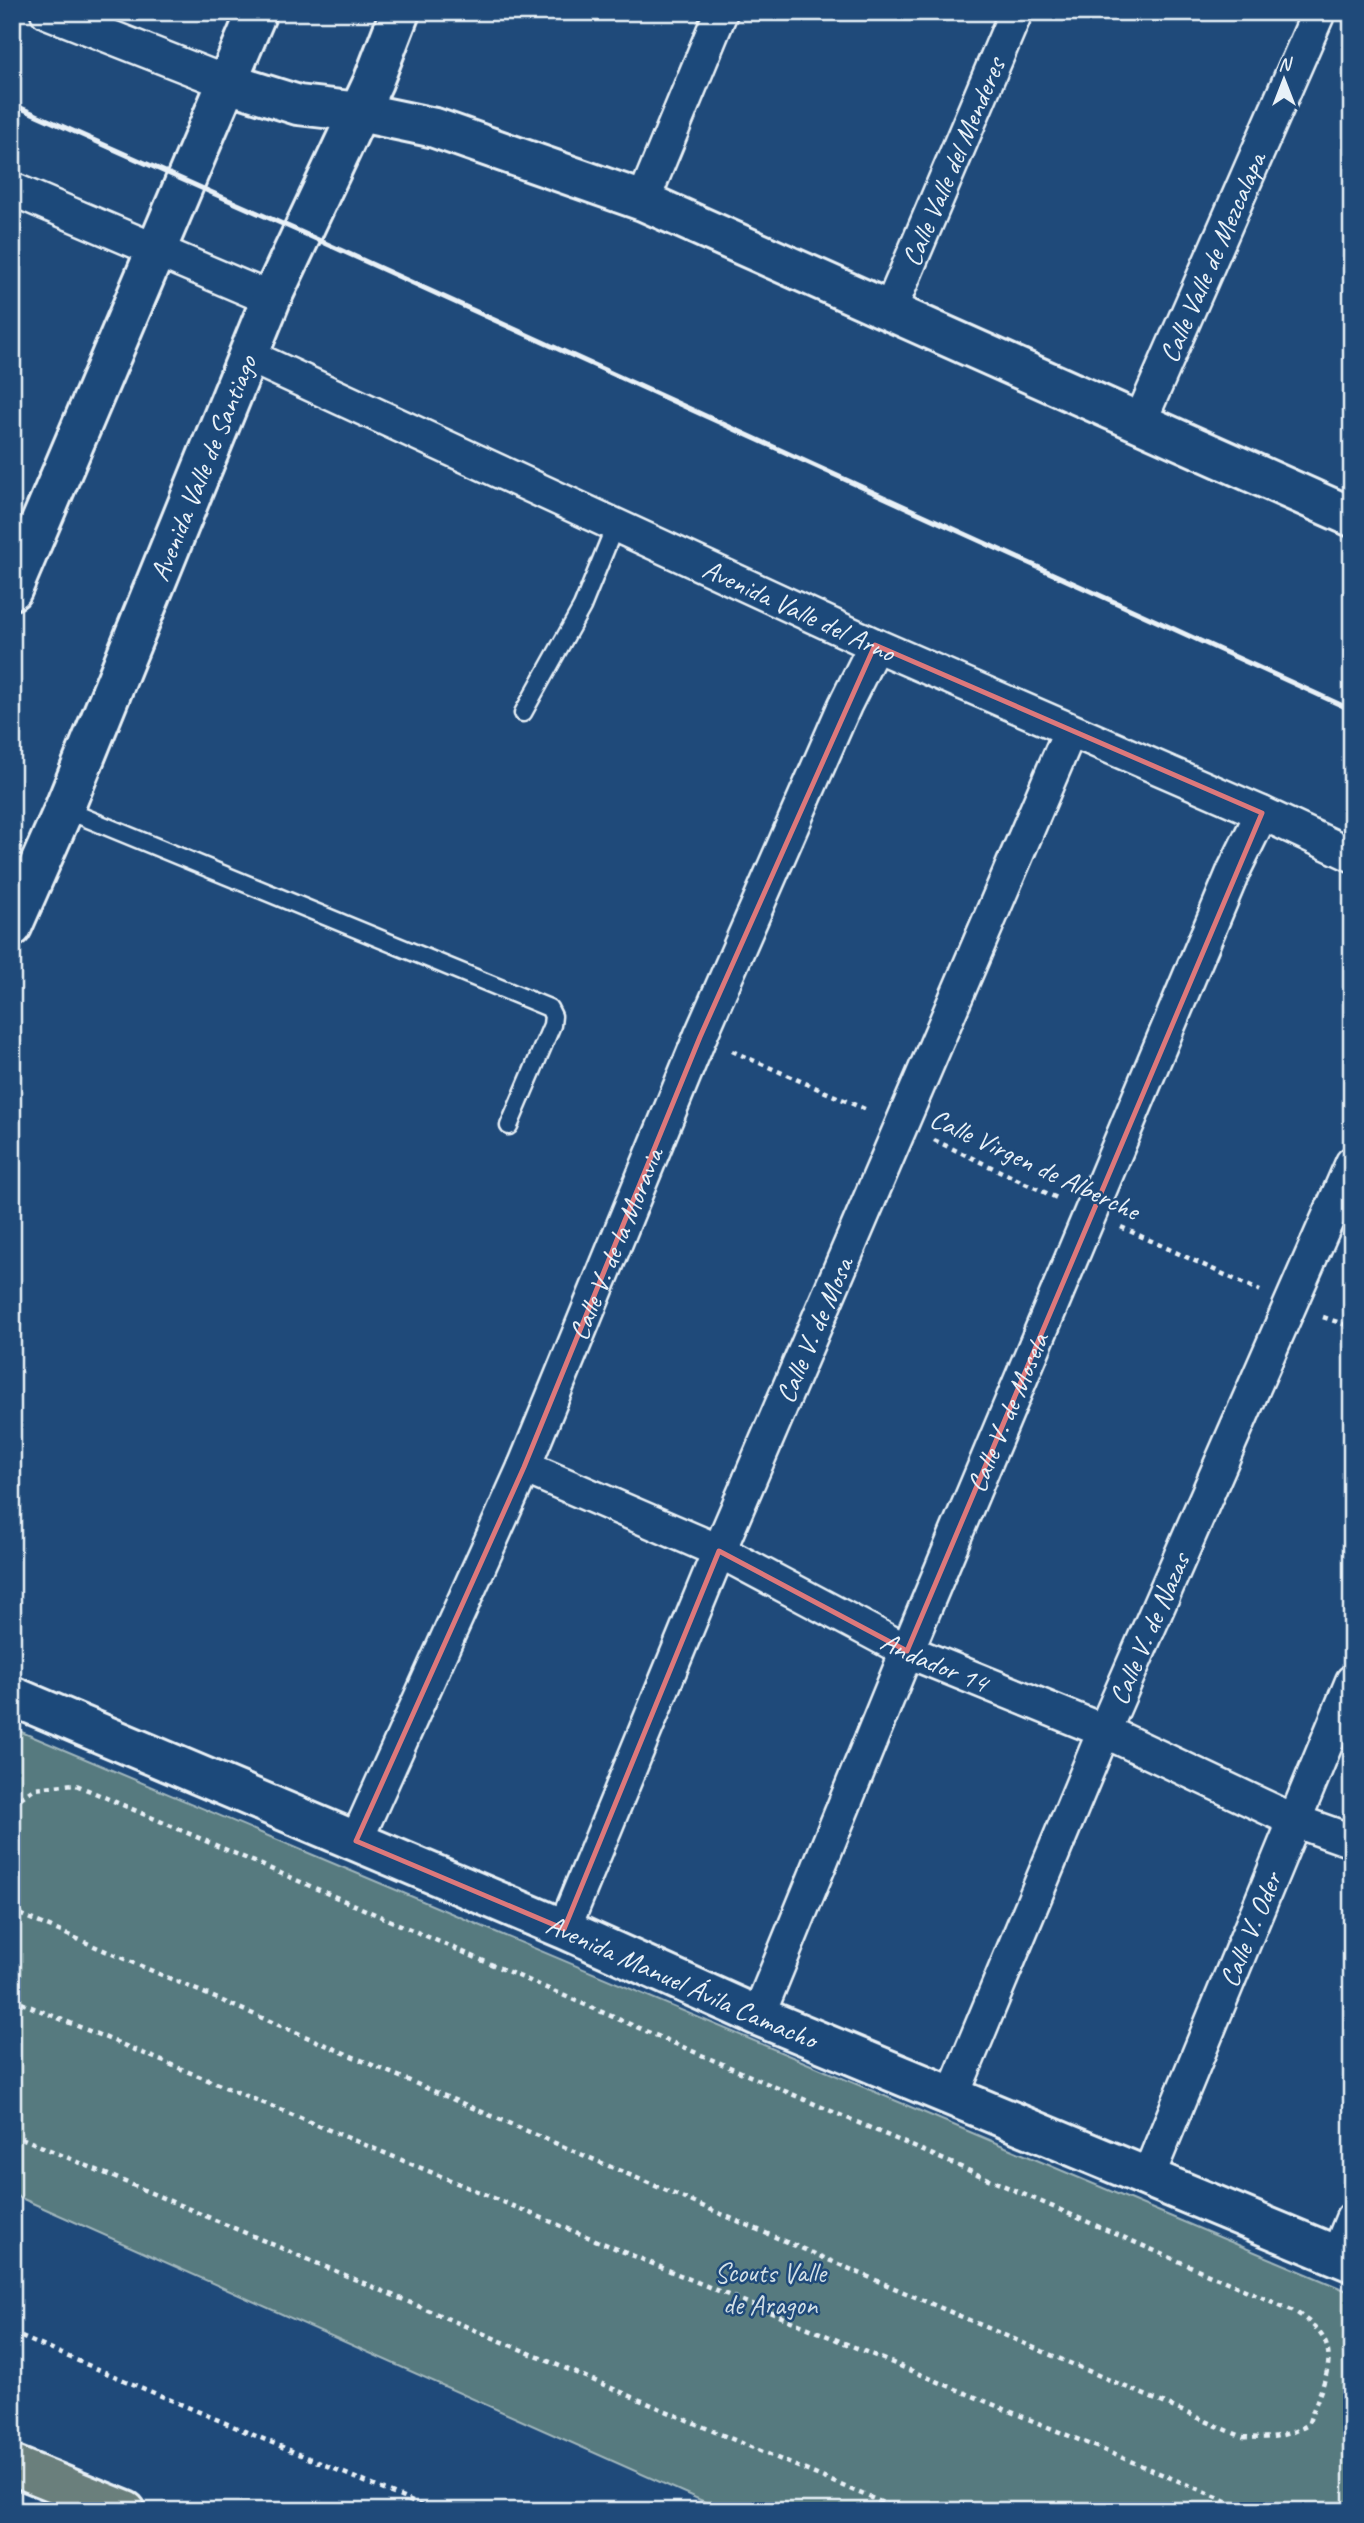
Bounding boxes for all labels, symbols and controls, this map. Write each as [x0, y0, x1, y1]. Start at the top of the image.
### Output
north arrow [1248, 46, 1318, 116]
street label: Calle Valle del Menderes [893, 50, 1013, 271]
text: N [1278, 52, 1293, 76]
street label: Calle Valle de Mezcalapa [1151, 145, 1274, 368]
street label: Avenida Valle de Santiago [141, 348, 265, 586]
street label: Avenida Valle del Arno [698, 551, 903, 670]
street label: Calle Virgen de Alberche [925, 1100, 1147, 1229]
street label: Calle V. de la Moravia [560, 1140, 671, 1345]
street label: Calle V. de Mosa [767, 1250, 861, 1408]
street label: Calle V. de Mosela [958, 1326, 1056, 1497]
street label: Calle V. de Nazas [1100, 1545, 1198, 1710]
street label: Andador 14 [875, 1623, 996, 1700]
street label: Calle V. Oder [1211, 1865, 1290, 1992]
street label: Avenida Manuel Ávila Camacho [541, 1906, 825, 2057]
park label: Scouts Valle de Aragon [714, 2255, 828, 2322]

